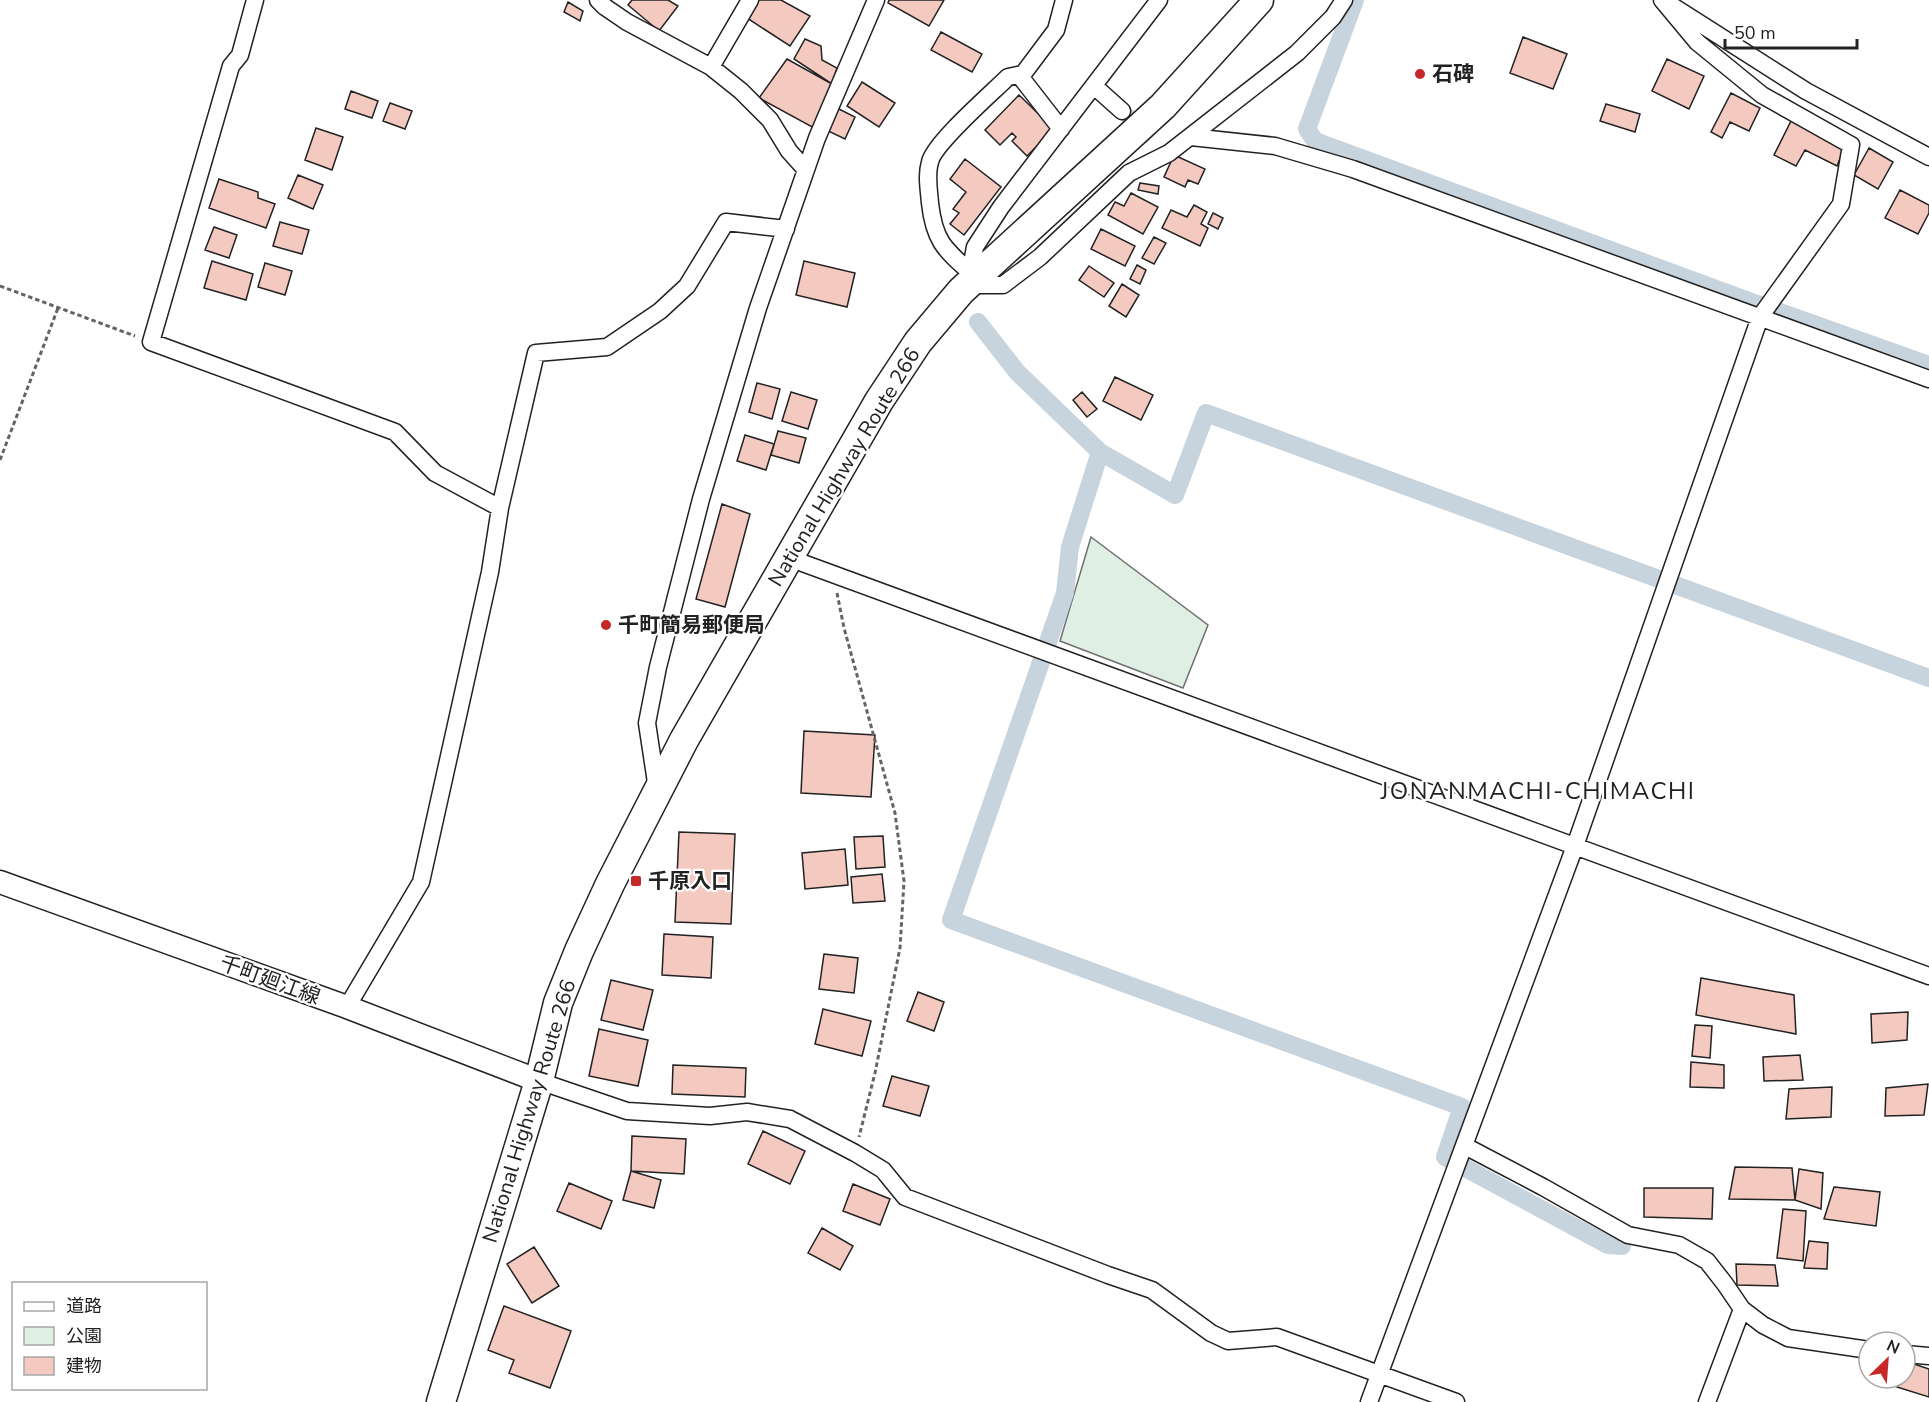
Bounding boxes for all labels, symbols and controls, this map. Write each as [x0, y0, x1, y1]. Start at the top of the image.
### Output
scale bar [1725, 12, 1857, 50]
text: 50 m [1734, 21, 1776, 45]
place label: 石碑 [1432, 60, 1474, 88]
marker: 石碑 [1413, 67, 1427, 81]
street label: National Highway Route 266 [761, 342, 927, 592]
place label: 千町簡易郵便局 [618, 611, 765, 639]
marker: 千町簡易郵便局 [599, 618, 613, 632]
district label: JONANMACHI-CHIMACHI [1380, 775, 1696, 807]
place label: 千原入口 [648, 867, 732, 895]
marker: 千原入口 [629, 874, 643, 888]
street label: 千町廻江線 [216, 949, 324, 1011]
street label: National Highway Route 266 [476, 976, 582, 1246]
legend [12, 1282, 207, 1390]
text: 道路 [66, 1294, 102, 1318]
text: 公園 [66, 1324, 102, 1348]
north arrow [1857, 1330, 1917, 1390]
text: N [1883, 1335, 1903, 1360]
text: 建物 [66, 1354, 102, 1378]

